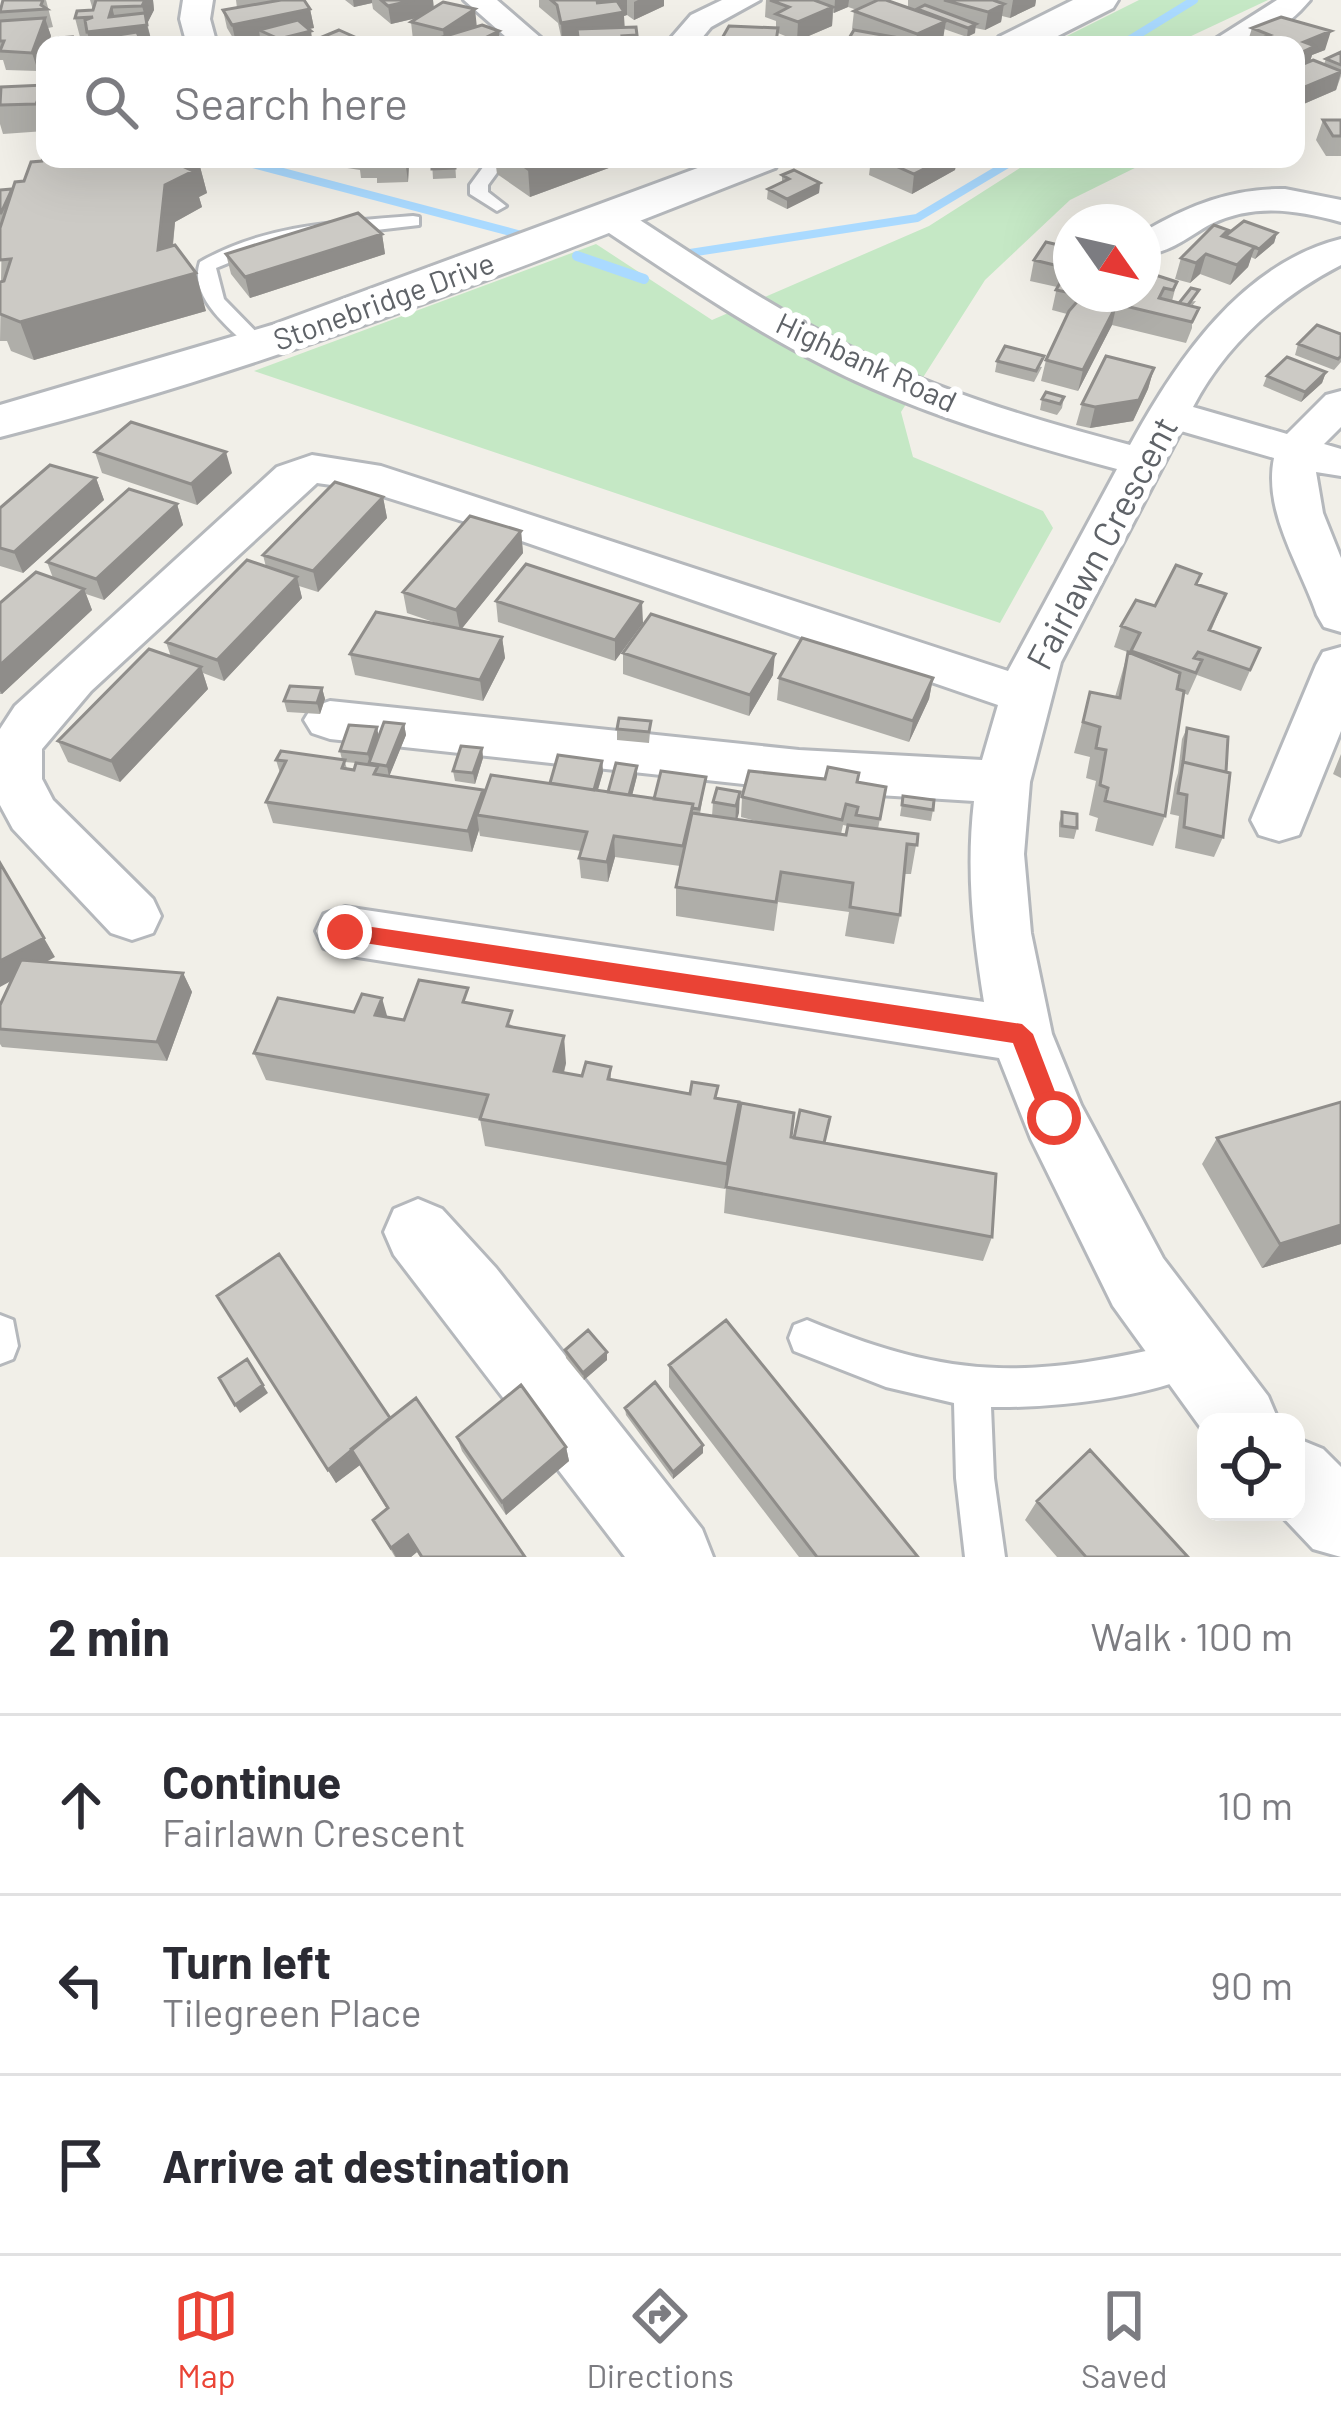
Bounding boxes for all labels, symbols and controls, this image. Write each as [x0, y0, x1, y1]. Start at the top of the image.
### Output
search box [36, 36, 1305, 168]
icon: search [78, 69, 144, 135]
text: Search here [174, 75, 408, 129]
north arrow [1053, 204, 1161, 312]
street label: Stonebridge Drive [268, 243, 499, 357]
street label: Highbank Road [771, 304, 963, 419]
street label: Fairlawn Crescent [1016, 408, 1185, 676]
route end [318, 905, 372, 959]
route start [1027, 1091, 1081, 1145]
map controls [1197, 1413, 1305, 1521]
button: locate [1197, 1413, 1305, 1521]
text: 2 min [48, 1605, 170, 1666]
text: Walk · 100 m [1091, 1612, 1293, 1659]
text: Continue [162, 1754, 341, 1808]
icon: ahead [48, 1772, 114, 1838]
text: 10 m [1217, 1781, 1293, 1828]
text: Fairlawn Crescent [162, 1808, 466, 1855]
text: Turn left [162, 1934, 331, 1988]
icon: left [48, 1952, 114, 2018]
text: 90 m [1211, 1961, 1293, 2008]
text: Tilegreen Place [162, 1988, 422, 2035]
icon: arrive [48, 2132, 114, 2198]
text: Arrive at destination [162, 2138, 570, 2192]
tab: Map [173, 2283, 239, 2395]
tab: Directions [586, 2283, 734, 2395]
tab: Saved [1081, 2283, 1168, 2395]

